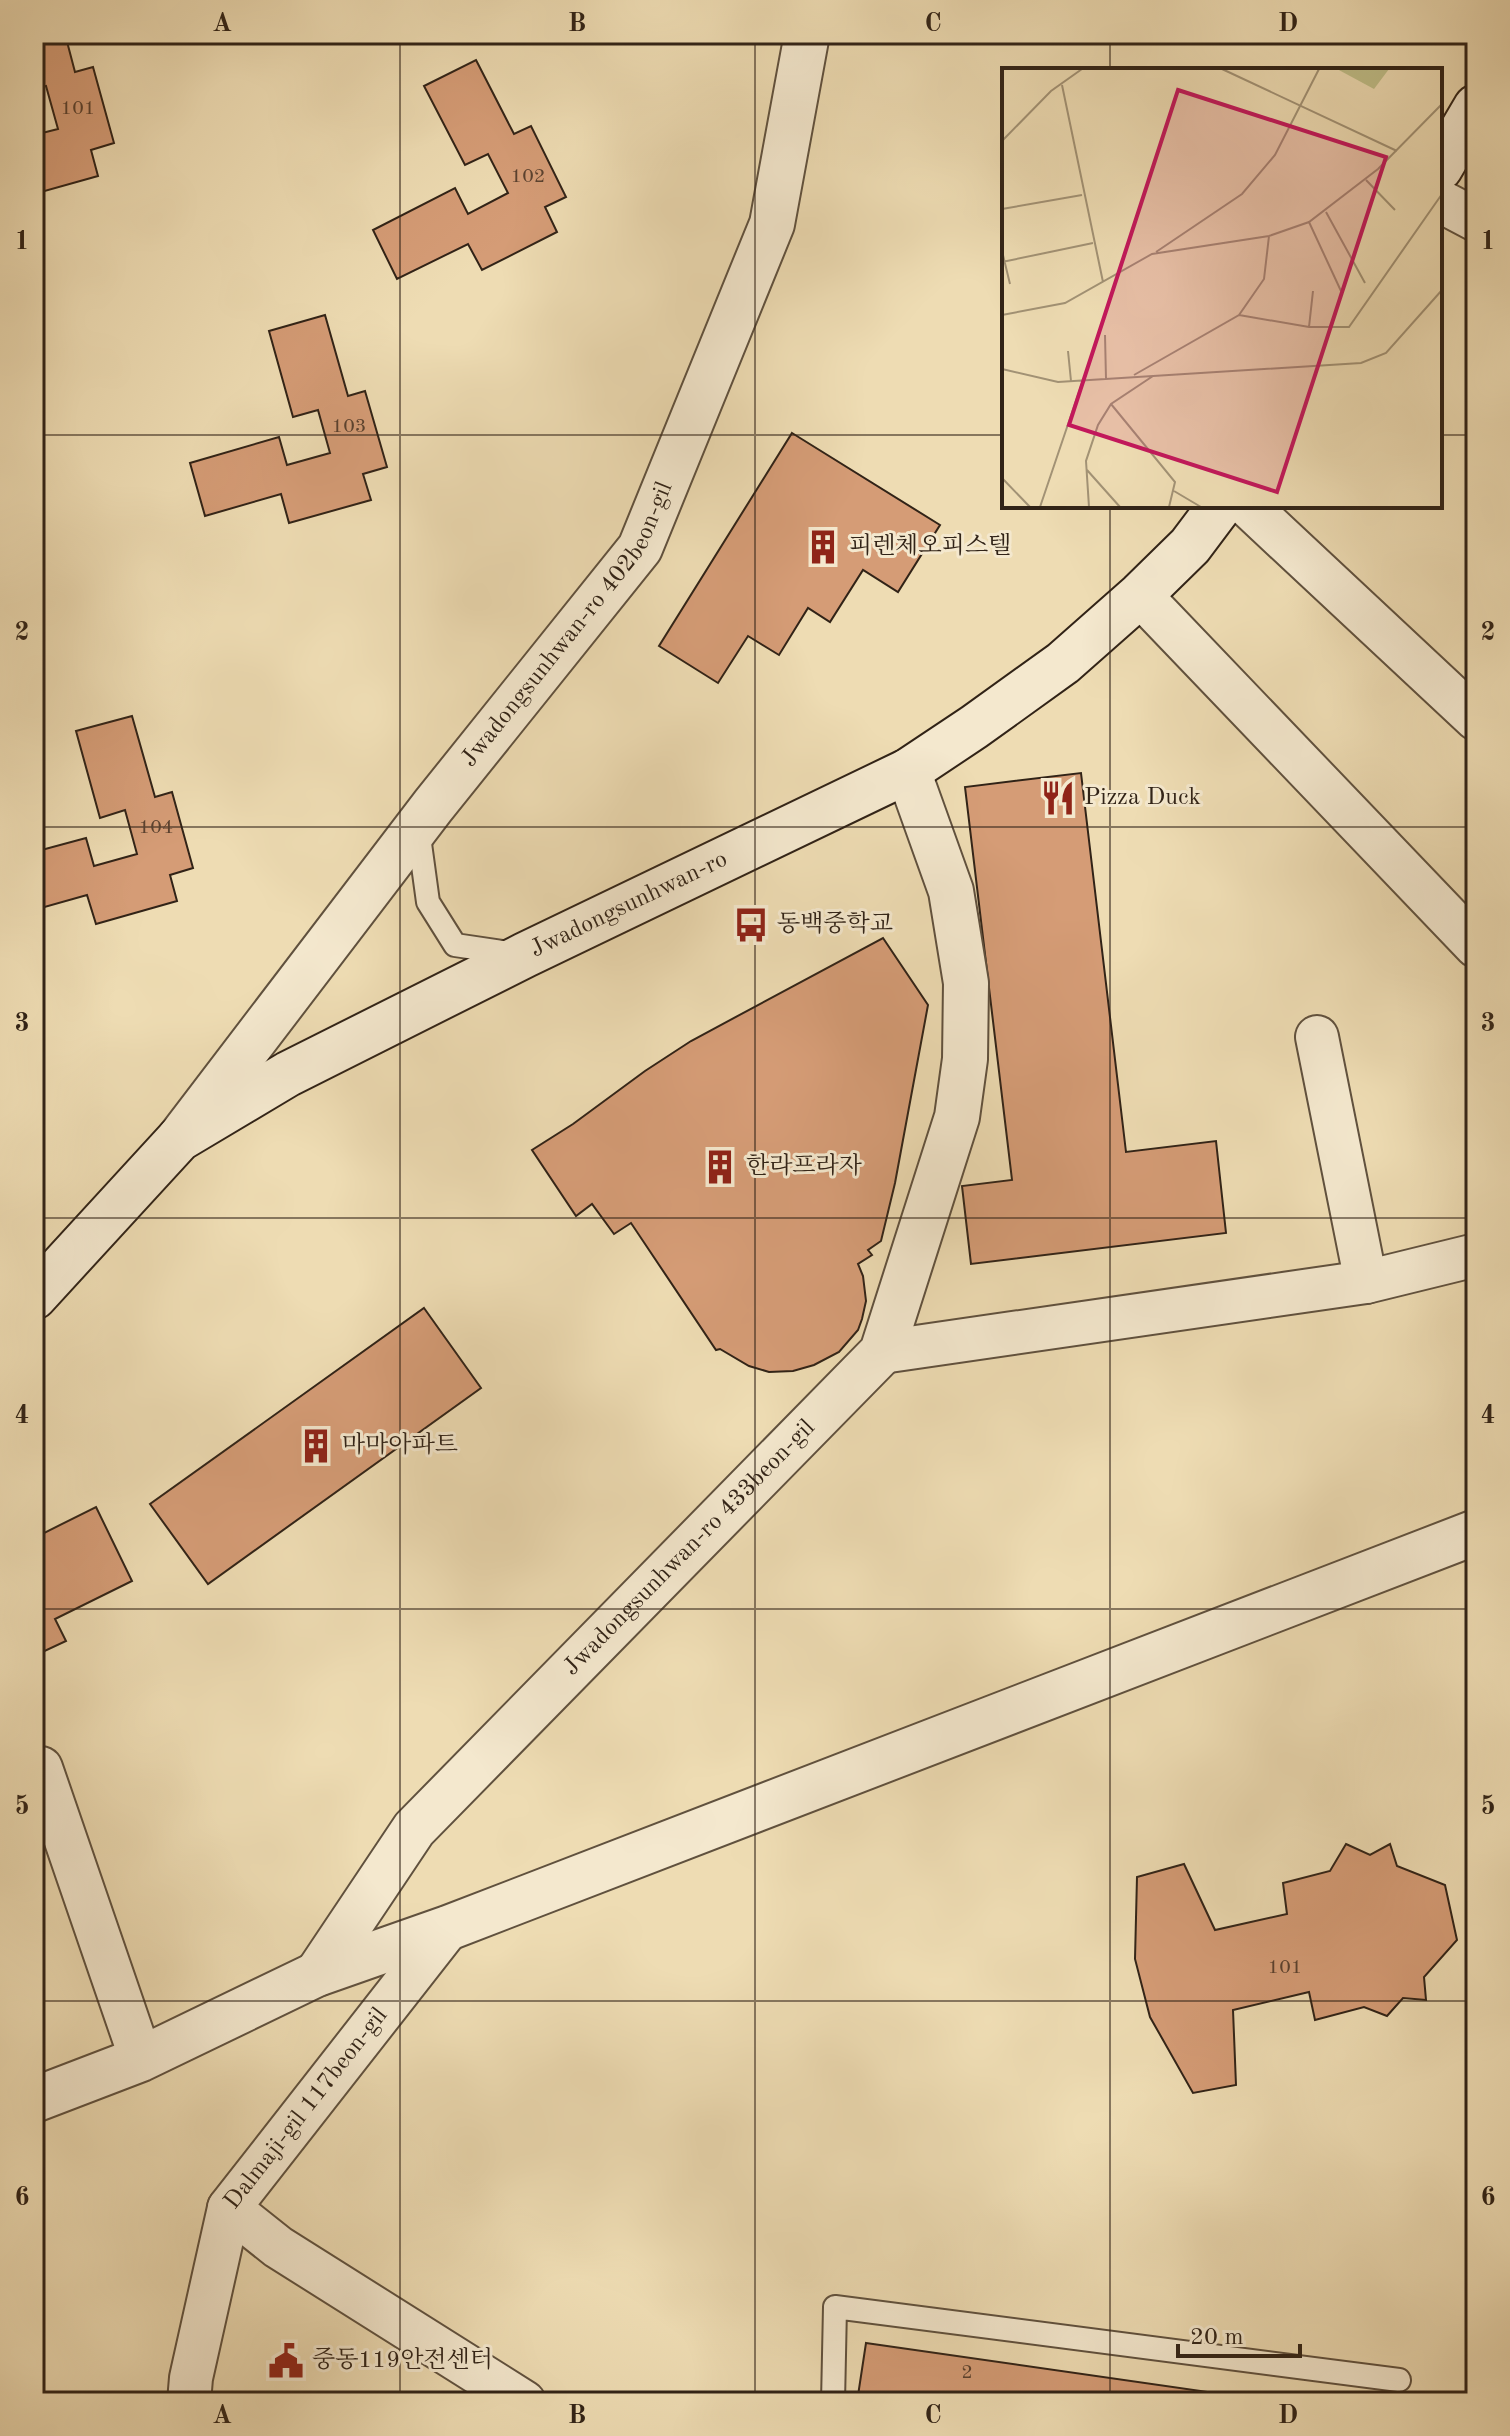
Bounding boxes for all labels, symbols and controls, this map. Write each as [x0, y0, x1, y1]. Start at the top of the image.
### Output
text: A [212, 11, 232, 37]
text: B [568, 11, 586, 37]
text: C [924, 11, 942, 37]
text: D [1278, 11, 1298, 37]
inset map [1002, 68, 1442, 508]
house number: 101 [61, 99, 95, 119]
house number: 102 [511, 167, 545, 187]
text: 1 [14, 229, 30, 255]
text: 1 [1480, 229, 1496, 255]
house number: 103 [332, 417, 366, 437]
street label: Jwadongsunhwan-ro 402beon-gil [457, 479, 678, 772]
building icon: 피렌체오피스텔 [804, 528, 842, 566]
place label: 피렌체오피스텔 [849, 533, 1011, 559]
text: 2 [14, 620, 30, 646]
text: 2 [1480, 620, 1496, 646]
restaurant icon: Pizza Duck [1039, 779, 1077, 817]
place label: Pizza Duck [1084, 786, 1201, 810]
house number: 104 [139, 818, 173, 838]
street label: Jwadongsunhwan-ro [527, 847, 731, 963]
bus stop icon: 동백중학교 [732, 906, 770, 944]
place label: 동백중학교 [777, 911, 893, 937]
text: 3 [14, 1011, 30, 1037]
text: 3 [1480, 1011, 1496, 1037]
building icon: 한라프라자 [701, 1148, 739, 1186]
place label: 한라프라자 [746, 1153, 862, 1179]
text: 4 [14, 1403, 30, 1429]
text: 4 [1480, 1403, 1496, 1429]
street label: Jwadongsunhwan-ro 433beon-gil [559, 1416, 820, 1680]
building icon: 마마아파트 [297, 1427, 335, 1465]
place label: 마마아파트 [342, 1432, 458, 1458]
text: 5 [14, 1794, 30, 1820]
text: 5 [1480, 1794, 1496, 1820]
house number: 101 [1268, 1958, 1302, 1978]
street label: Dalmaji-gil 117beon-gil [220, 2004, 392, 2214]
text: 6 [14, 2185, 30, 2211]
text: 6 [1480, 2185, 1496, 2211]
scale bar [1178, 2308, 1300, 2358]
text: 20 m [1190, 2326, 1244, 2350]
public building icon: 중동119안전센터 [267, 2342, 305, 2380]
place label: 중동119안전센터 [312, 2347, 493, 2373]
house number: 2 [961, 2363, 973, 2383]
text: A [212, 2403, 232, 2429]
text: B [568, 2403, 586, 2429]
text: C [924, 2403, 942, 2429]
text: D [1278, 2403, 1298, 2429]

